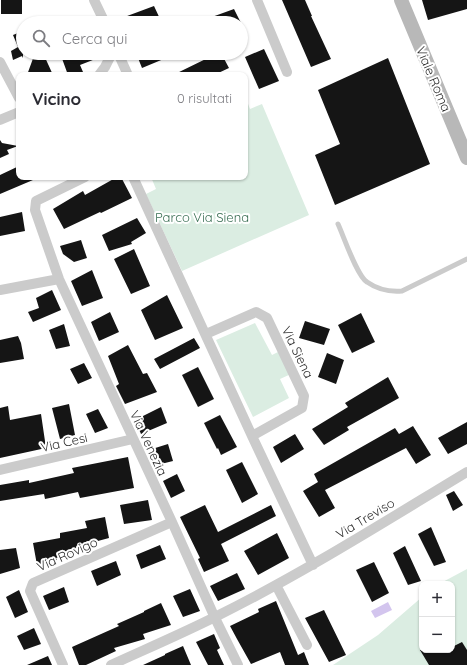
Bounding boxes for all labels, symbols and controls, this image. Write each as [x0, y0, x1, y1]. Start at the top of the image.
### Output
search box [16, 16, 248, 60]
icon: search [30, 27, 52, 49]
text: Cerca qui [62, 29, 128, 48]
street label: Viale Roma [413, 44, 455, 114]
text: Vicino [32, 88, 81, 109]
text: 0 risultati [177, 90, 232, 106]
park label: Parco Via Siena [155, 209, 249, 225]
street label: Via Siena [279, 323, 317, 381]
street label: Via Venezia [127, 408, 171, 478]
street label: Via Cesi [39, 429, 89, 455]
street label: Via Treviso [333, 494, 397, 542]
street label: Via Rovigo [34, 533, 100, 574]
map controls [419, 581, 455, 653]
button: + [419, 581, 455, 617]
button: − [419, 617, 455, 653]

